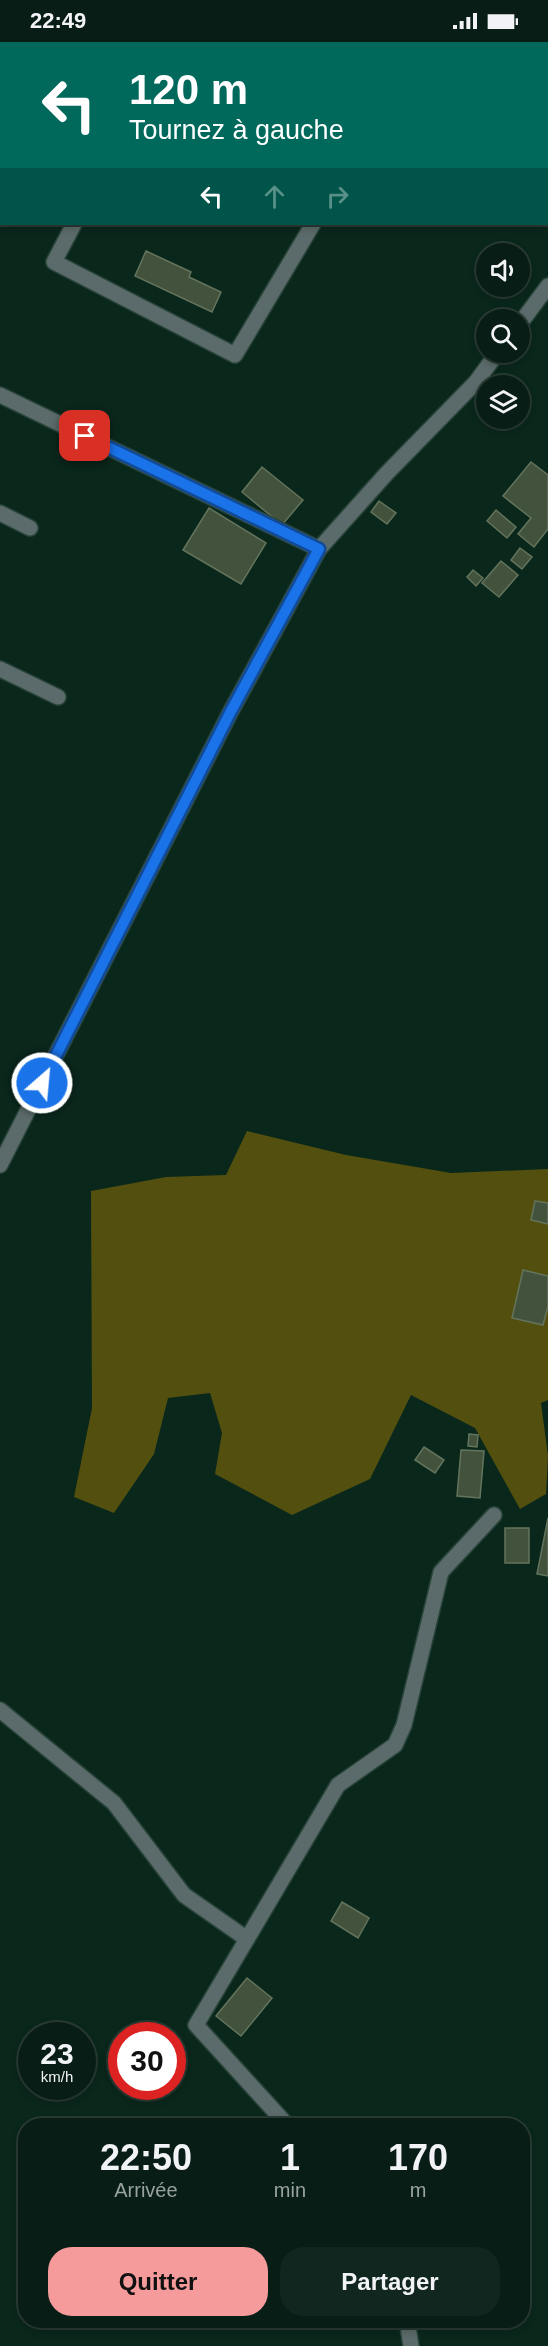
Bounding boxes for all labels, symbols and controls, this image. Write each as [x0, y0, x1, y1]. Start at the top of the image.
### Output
text: 22:49 [30, 8, 86, 33]
icon: left [30, 66, 108, 144]
text: 120 m [129, 66, 248, 113]
text: Tournez à gauche [129, 115, 344, 145]
icon: left [195, 180, 228, 213]
icon: ahead [258, 180, 291, 213]
icon: right [321, 180, 354, 213]
map controls [476, 243, 530, 429]
button: sound [476, 243, 530, 297]
button: search [476, 309, 530, 363]
button: layers [476, 375, 530, 429]
pin [59, 410, 110, 461]
icon: arrive [68, 419, 101, 452]
position arrow [10, 1051, 74, 1115]
speed limit sign: 30 [108, 2022, 186, 2100]
text: 23 [40, 2037, 74, 2070]
text: km/h [41, 2068, 73, 2085]
text: 22:50 [100, 2137, 192, 2178]
text: 1 [280, 2137, 300, 2178]
text: 170 [388, 2137, 448, 2178]
text: Arrivée [114, 2179, 178, 2201]
text: min [274, 2179, 306, 2201]
text: m [410, 2179, 426, 2201]
button: Quitter [48, 2247, 268, 2316]
button: Partager [280, 2247, 500, 2316]

